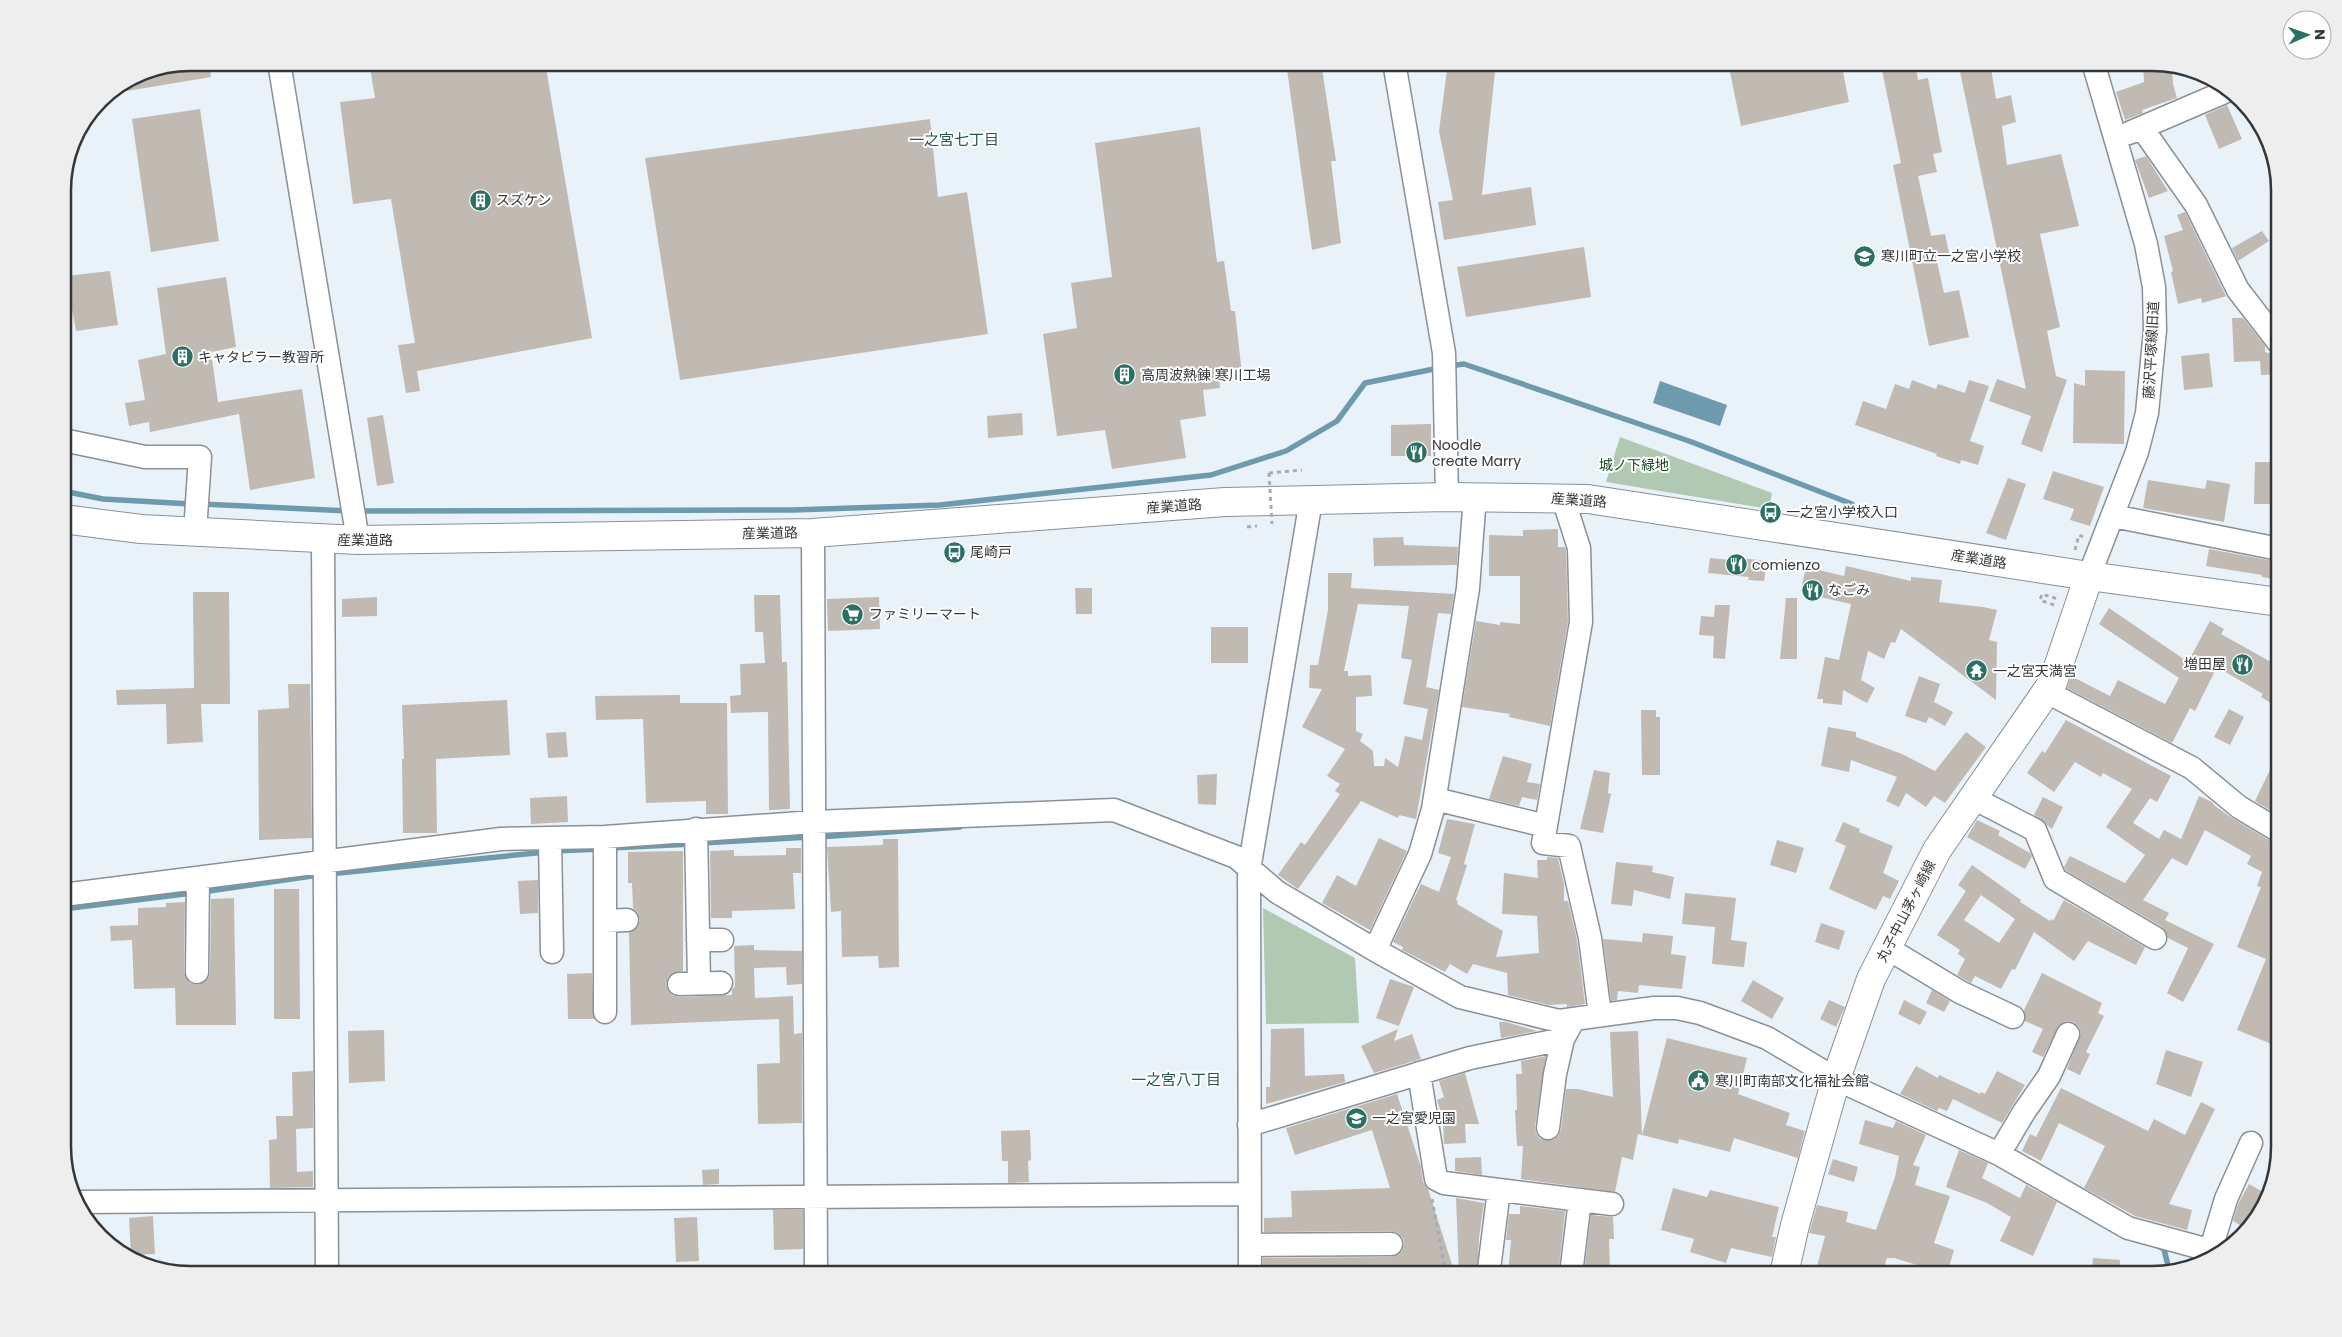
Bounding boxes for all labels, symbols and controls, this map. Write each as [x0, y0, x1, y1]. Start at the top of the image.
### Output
north arrow [2282, 10, 2332, 60]
text: N [2310, 29, 2330, 40]
district label: 一之宮七丁目 [909, 129, 999, 150]
building icon: スズケン [468, 188, 492, 212]
place label: スズケン [496, 190, 552, 210]
school or university icon: 寒川町立一之宮小学校 [1853, 244, 1877, 268]
place label: 寒川町立一之宮小学校 [1881, 246, 2021, 266]
street label: 藤沢平塚線旧道 [2138, 301, 2164, 399]
building icon: キャタピラー教習所 [170, 345, 194, 369]
place label: キャタピラー教習所 [198, 347, 324, 367]
building icon: 高周波熱錬 寒川工場 [1113, 363, 1137, 387]
place label: 高周波熱錬 寒川工場 [1141, 365, 1271, 385]
place label: Noodle create Marry [1432, 435, 1521, 471]
restaurant icon: Noodle create Marry [1404, 441, 1428, 465]
park label: 城ノ下緑地 [1599, 455, 1669, 475]
street label: 産業道路 [1550, 488, 1608, 512]
street label: 産業道路 [1145, 494, 1203, 518]
bus stop icon: 一之宮小学校入口 [1758, 500, 1782, 524]
place label: 一之宮小学校入口 [1786, 502, 1898, 522]
street label: 産業道路 [742, 523, 798, 543]
street label: 産業道路 [337, 530, 393, 550]
bus stop icon: 尾崎戸 [942, 540, 966, 564]
place label: 尾崎戸 [970, 542, 1012, 562]
street label: 産業道路 [1950, 545, 2008, 573]
restaurant icon: comienzo [1724, 553, 1748, 577]
place label: comienzo [1752, 555, 1820, 575]
restaurant icon: なごみ [1800, 578, 1824, 602]
place label: なごみ [1828, 580, 1870, 600]
supermarket icon: ファミリーマート [841, 602, 865, 626]
place label: ファミリーマート [869, 604, 981, 624]
restaurant icon: 増田屋 [2230, 652, 2254, 676]
place label: 増田屋 [2184, 654, 2226, 674]
temple icon: 一之宮天満宮 [1965, 659, 1989, 683]
place label: 一之宮天満宮 [1993, 661, 2077, 681]
street label: 丸子中山茅ヶ崎線 [1872, 857, 1940, 965]
district label: 一之宮八丁目 [1131, 1069, 1221, 1090]
public building icon: 寒川町南部文化福祉会館 [1687, 1069, 1711, 1093]
place label: 寒川町南部文化福祉会館 [1715, 1071, 1869, 1091]
school or university icon: 一之宮愛児園 [1344, 1106, 1368, 1130]
place label: 一之宮愛児園 [1372, 1108, 1456, 1128]

